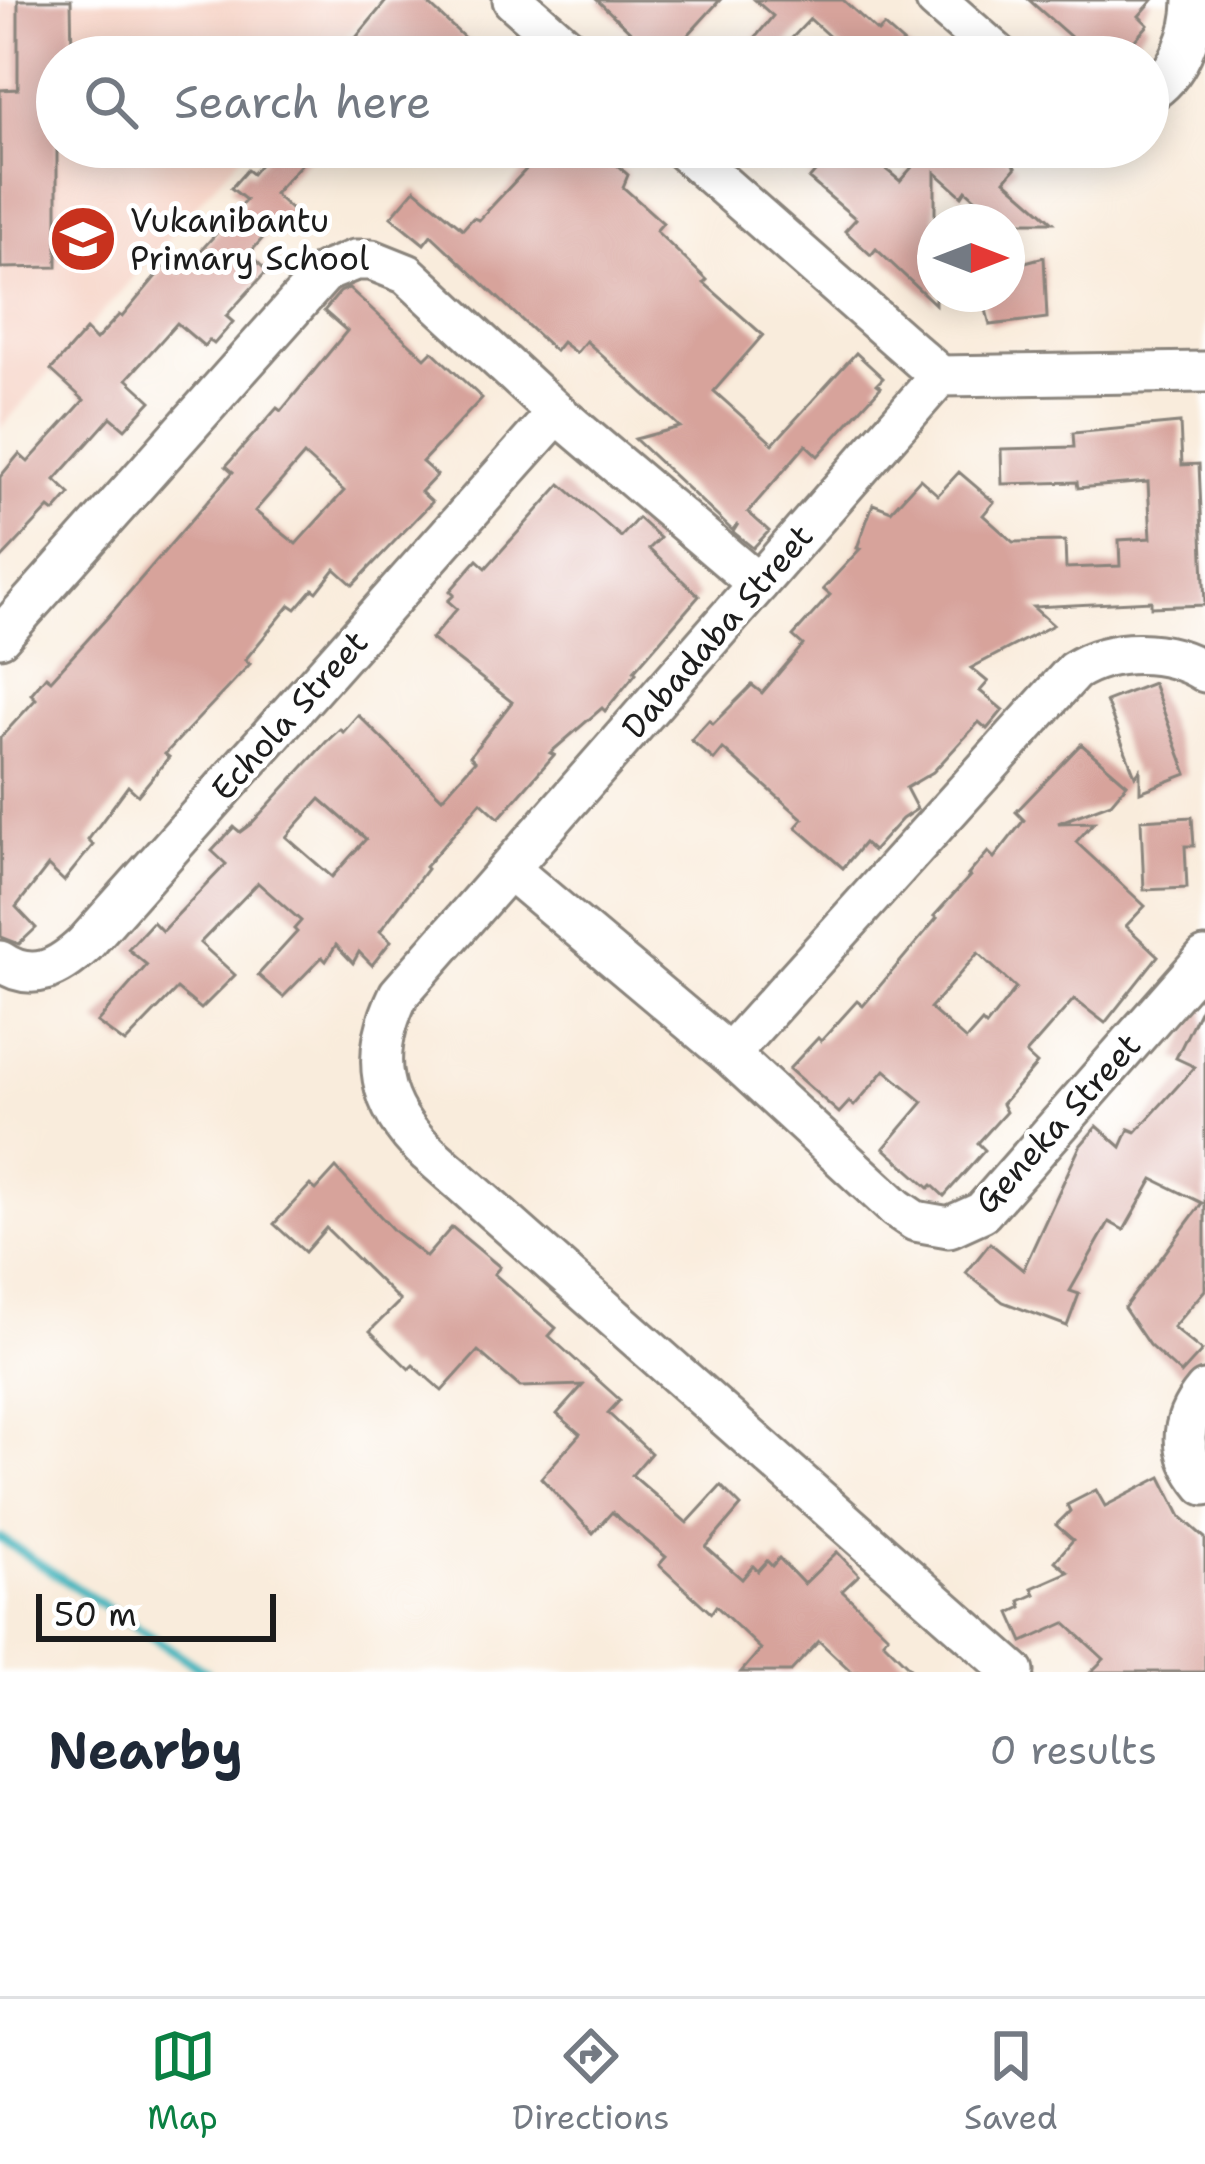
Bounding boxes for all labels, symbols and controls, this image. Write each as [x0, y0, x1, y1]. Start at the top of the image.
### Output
search box [36, 36, 1169, 168]
icon: search [78, 69, 144, 135]
text: Search here [174, 72, 431, 132]
place label: Vukanibantu Primary School [130, 198, 369, 281]
school or university icon: Vukanibantu Primary School [48, 204, 118, 274]
north arrow [917, 204, 1025, 312]
street label: Dabadaba Street [612, 515, 823, 748]
street label: Echola Street [201, 621, 378, 810]
street label: Geneka Street [964, 1023, 1151, 1223]
scale bar [36, 1588, 276, 1641]
text: 50 m [54, 1592, 137, 1637]
text: Nearby [48, 1716, 243, 1784]
text: 0 results [990, 1724, 1157, 1776]
tab: Map [147, 2023, 218, 2140]
tab: Directions [512, 2023, 670, 2140]
tab: Saved [964, 2023, 1058, 2140]

